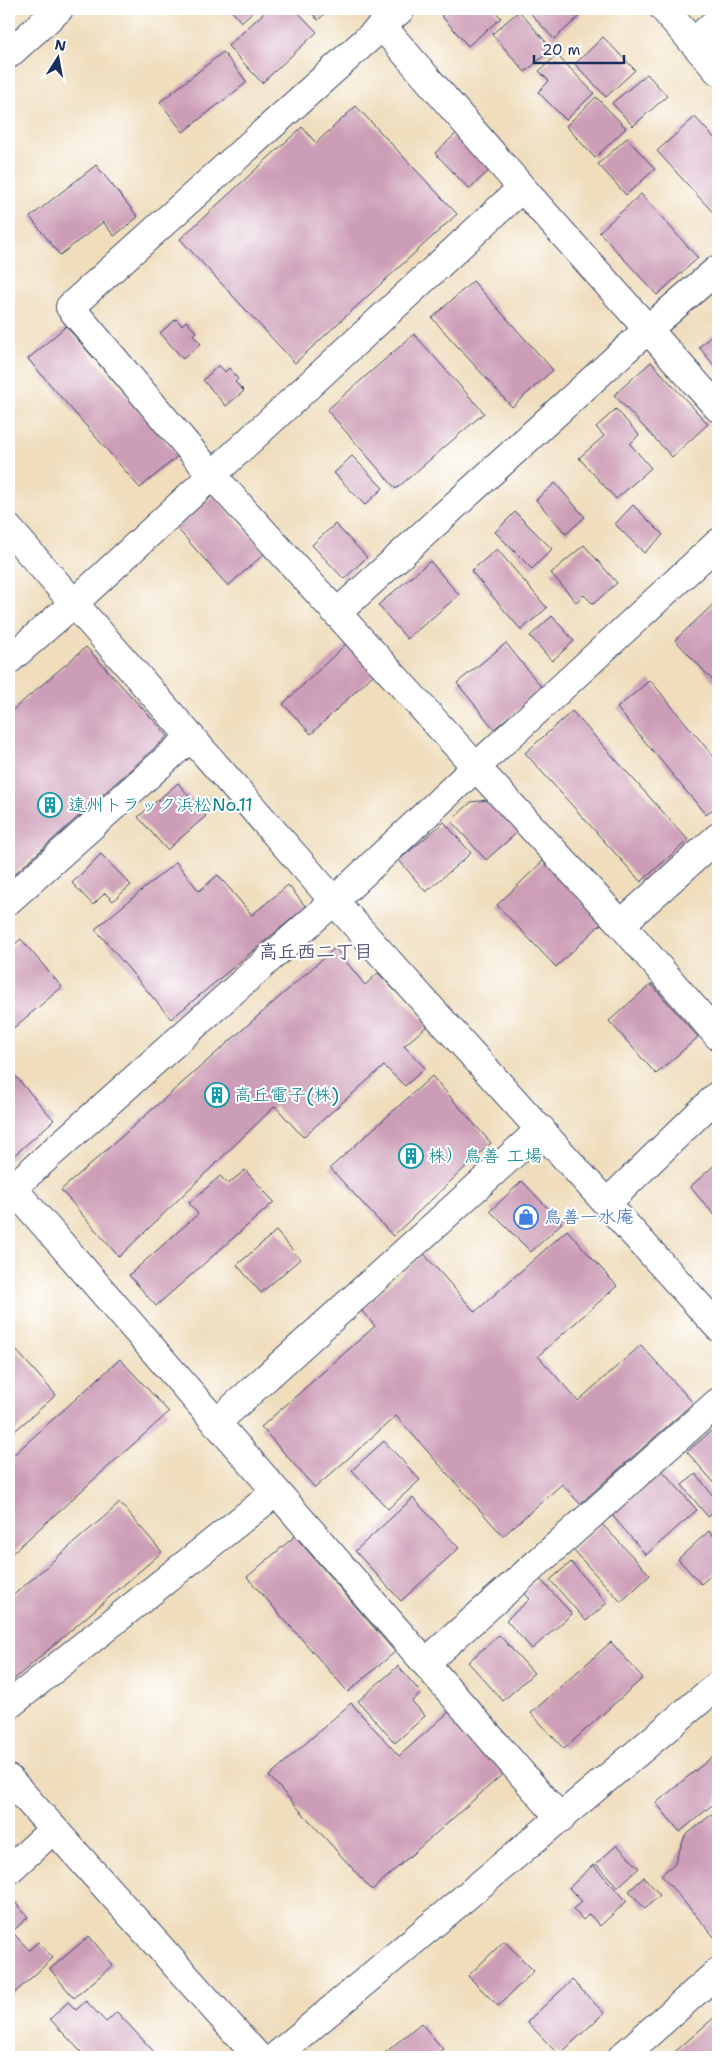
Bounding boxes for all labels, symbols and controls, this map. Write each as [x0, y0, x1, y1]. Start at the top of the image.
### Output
north arrow [32, 32, 82, 82]
scale bar [534, 32, 624, 64]
text: N [53, 35, 68, 55]
text: 20 m [542, 40, 581, 60]
building icon: 遠州トラック浜松No.11 [37, 792, 63, 818]
place label: 遠州トラック浜松No.11 [68, 793, 253, 817]
district label: 高丘西二丁目 [259, 939, 373, 964]
building icon: 高丘電子(株) [204, 1082, 230, 1108]
place label: 高丘電子(株) [234, 1083, 339, 1107]
building icon: 株）鳥善 工場 [398, 1143, 424, 1169]
place label: 株）鳥善 工場 [428, 1144, 542, 1168]
shop icon: 鳥善一水庵 [513, 1204, 539, 1230]
place label: 鳥善一水庵 [544, 1205, 634, 1229]

